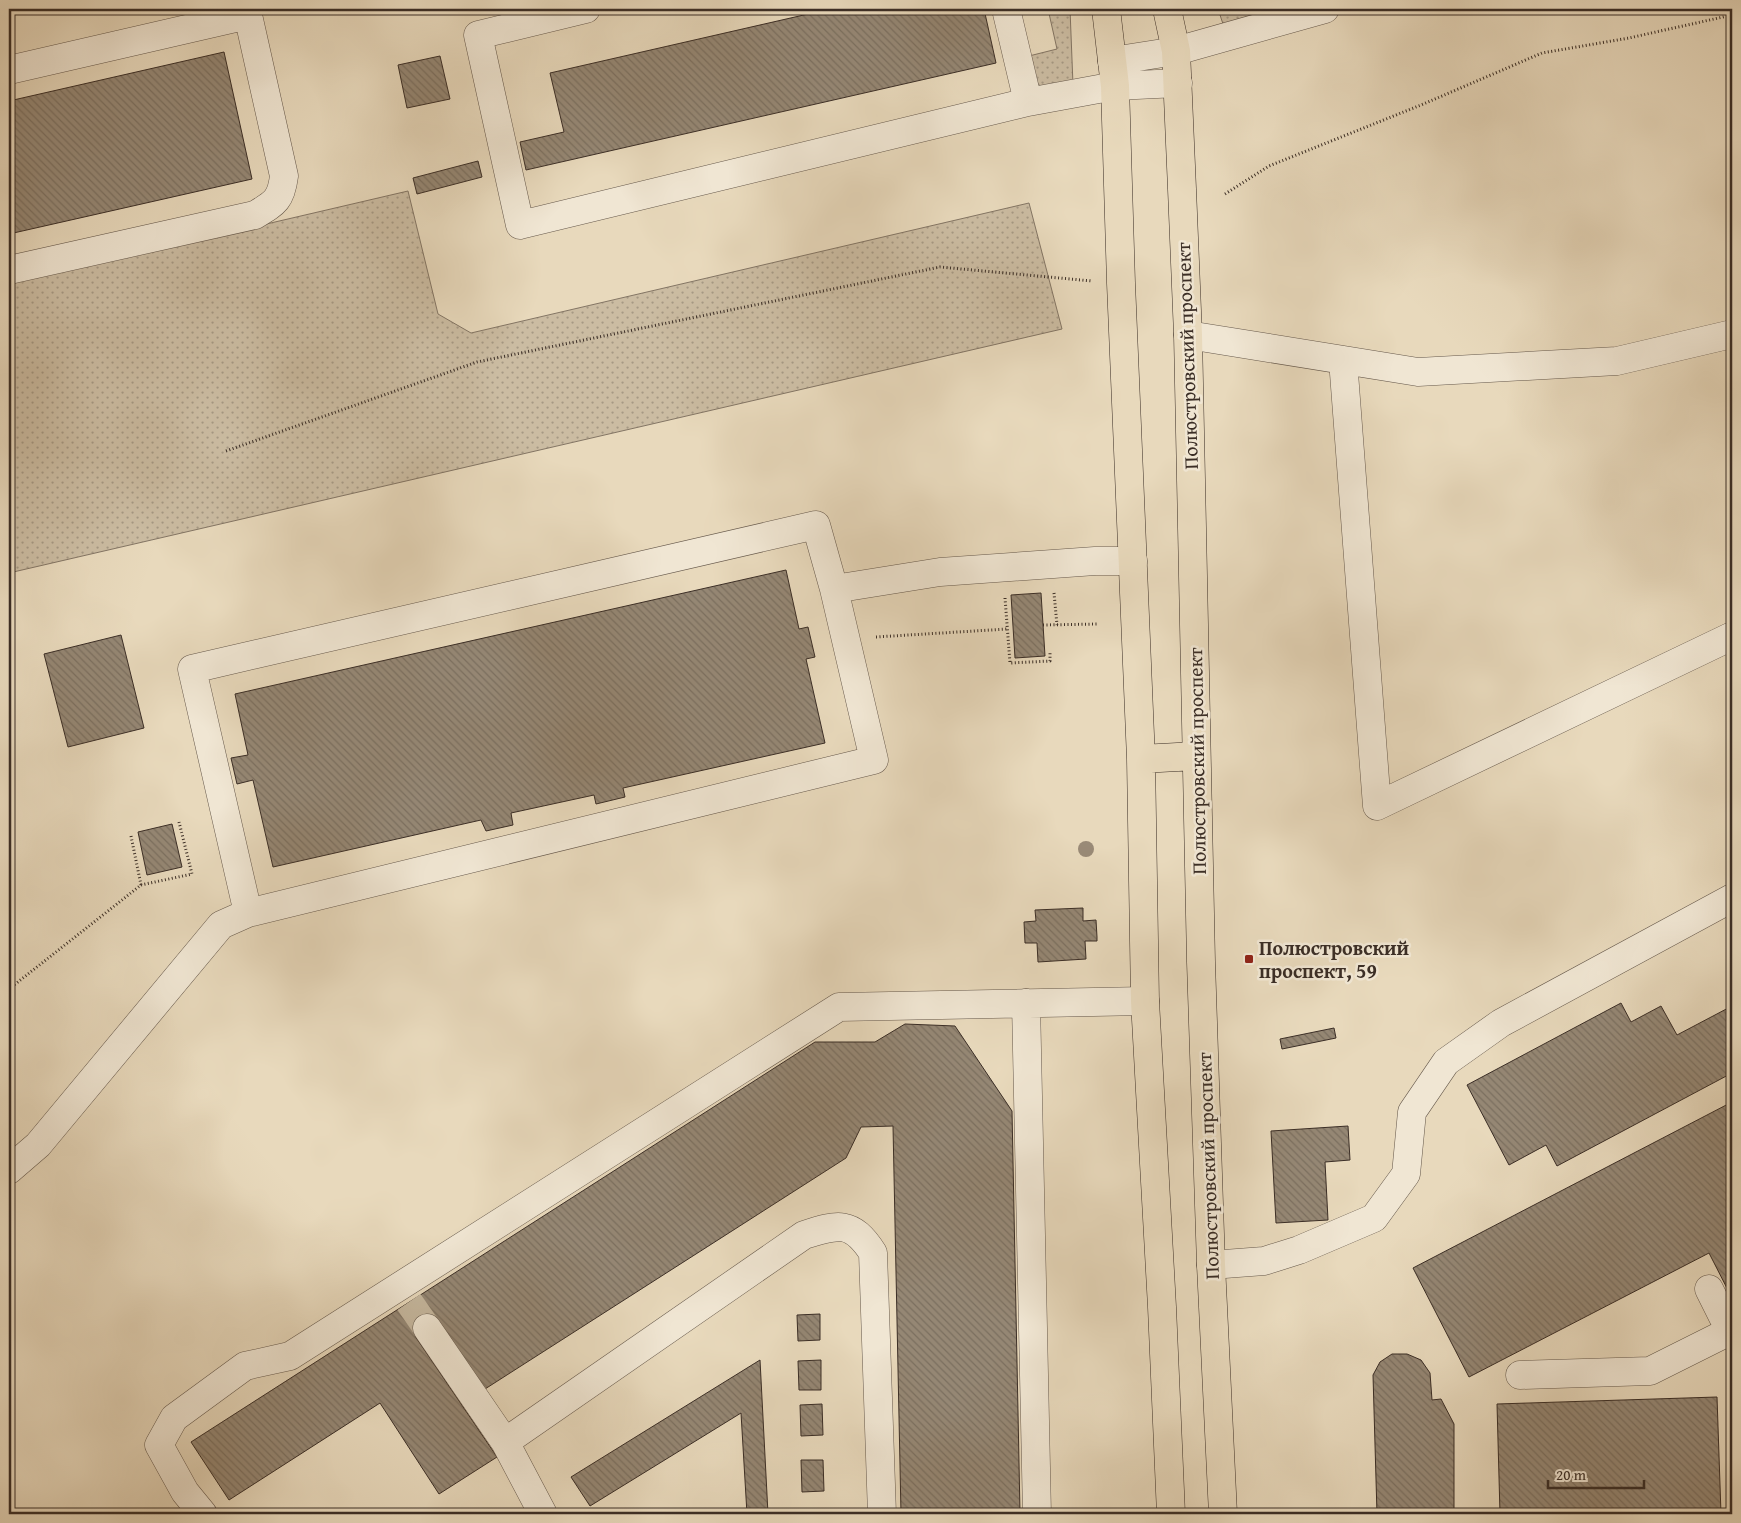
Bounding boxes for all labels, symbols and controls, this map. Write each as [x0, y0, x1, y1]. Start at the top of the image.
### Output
street label: Полюстровский проспект [1168, 242, 1205, 470]
street label: Полюстровский проспект [1180, 647, 1213, 875]
place label: Полюстровский проспект, 59 [1259, 933, 1409, 985]
marker: Полюстровский проспект, 59 [1243, 953, 1255, 965]
street label: Полюстровский проспект [1189, 1052, 1226, 1280]
scale bar [1548, 1458, 1645, 1490]
text: 20 m [1556, 1464, 1587, 1485]

